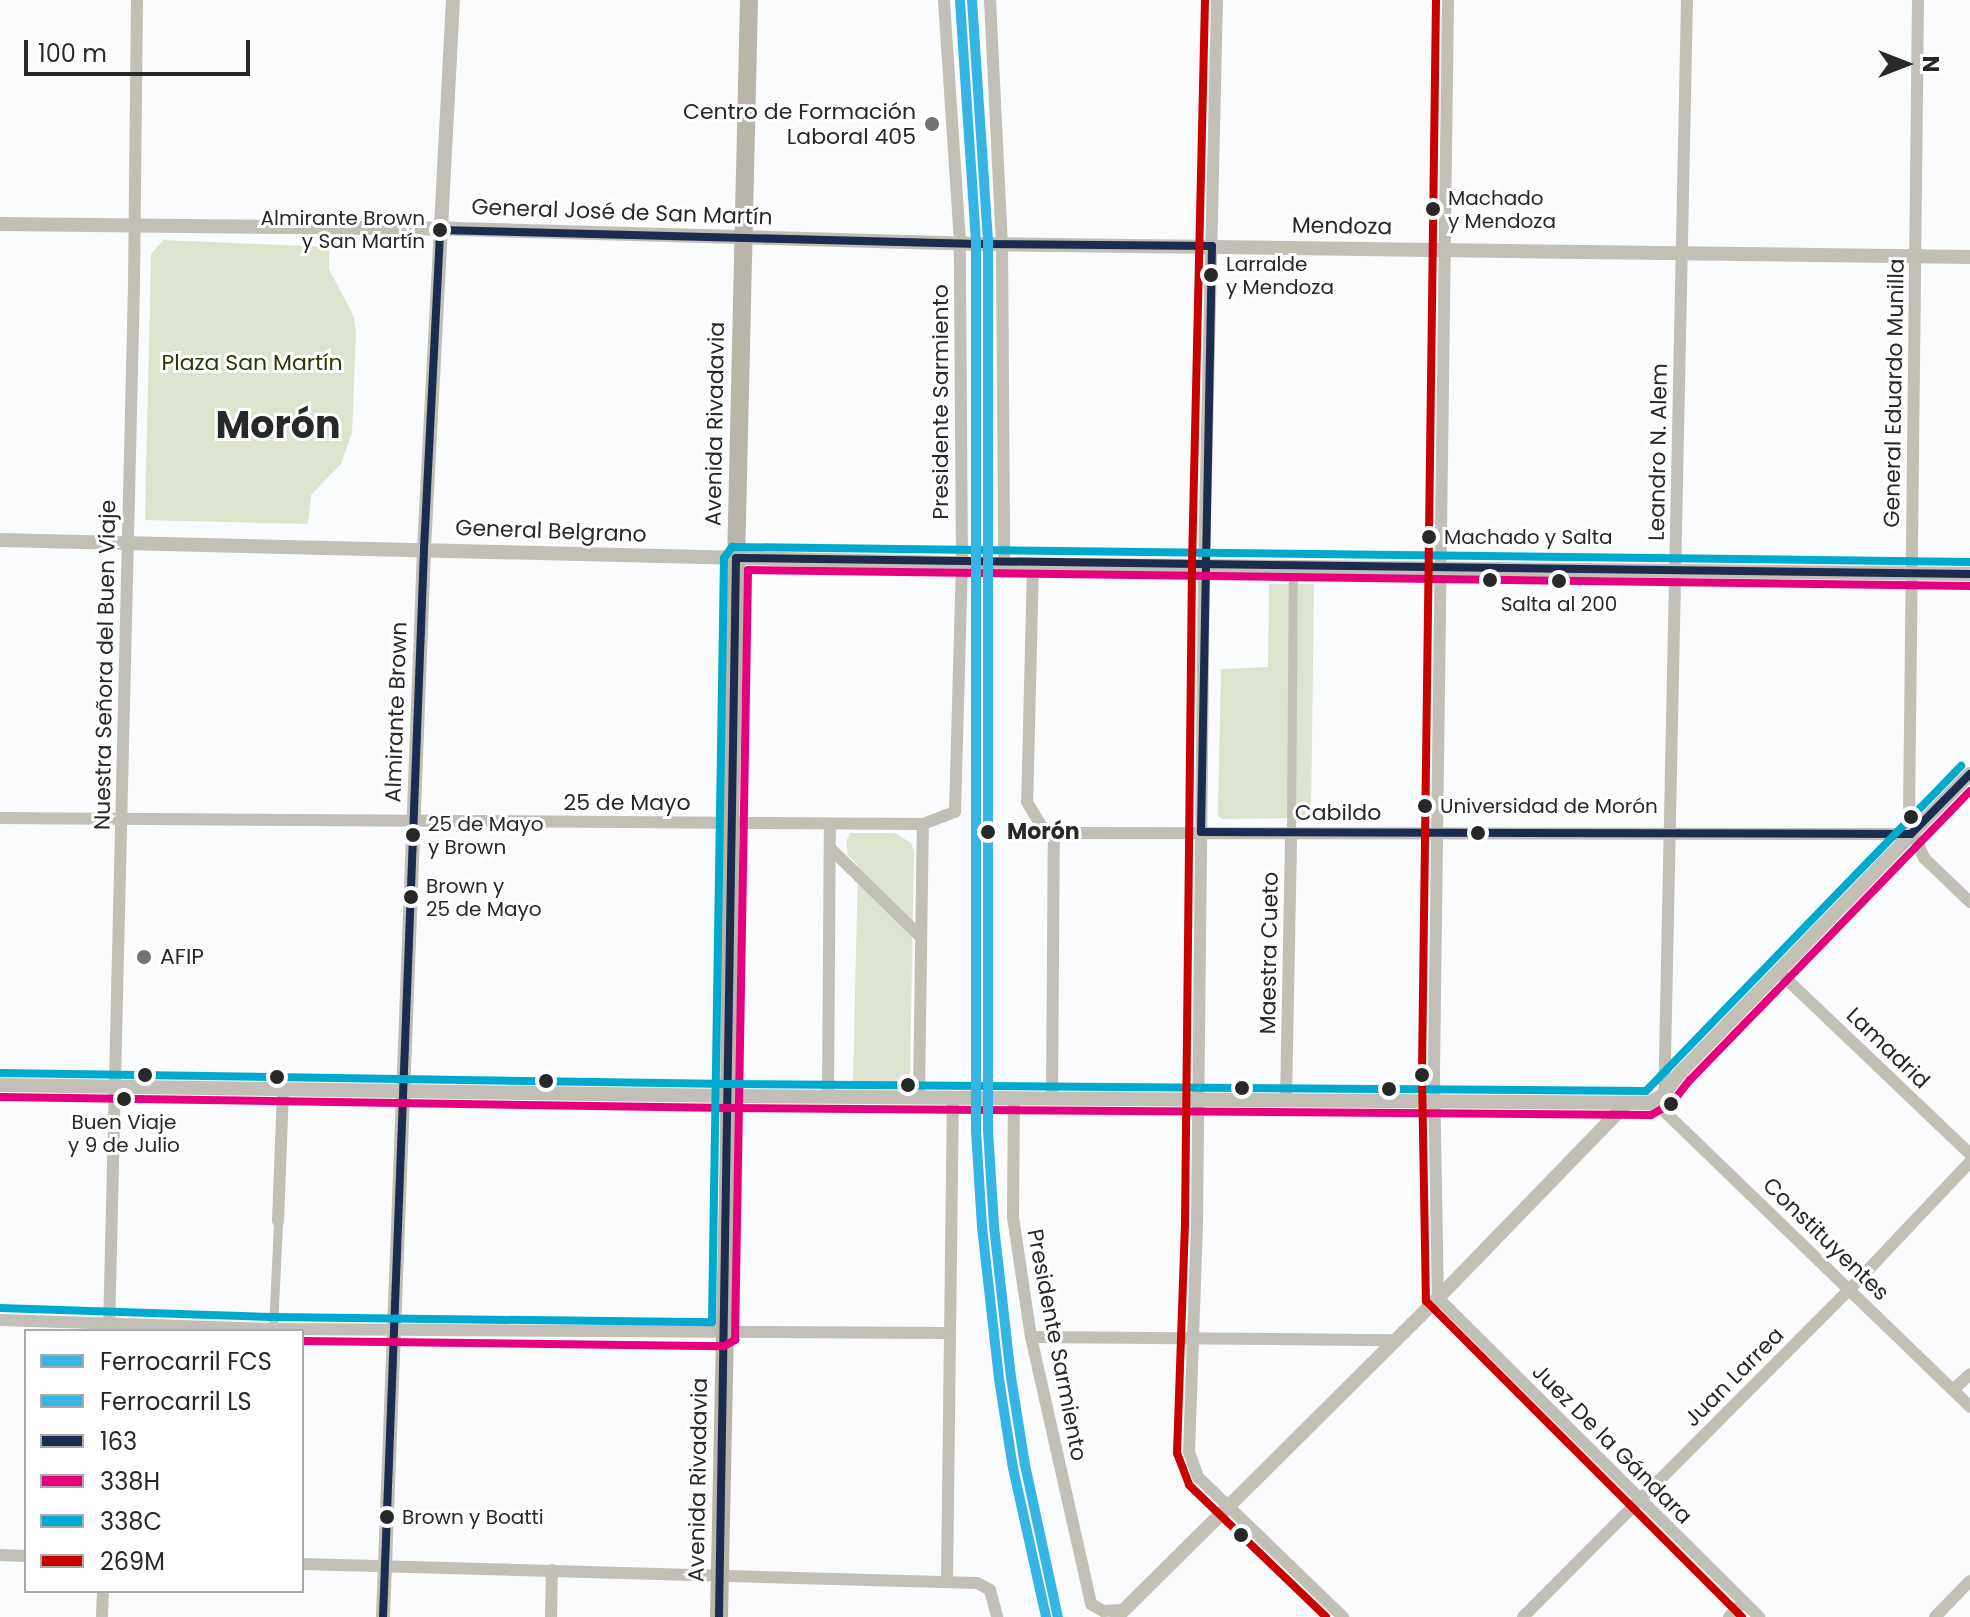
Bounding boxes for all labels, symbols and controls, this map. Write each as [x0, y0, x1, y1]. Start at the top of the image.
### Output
scale bar [28, 24, 254, 74]
north arrow [1866, 24, 1946, 104]
text: 100 m [38, 37, 107, 70]
text: N [1915, 56, 1946, 72]
place label: Centro de Formación Laboral 405 [683, 98, 916, 150]
marker: Centro de Formación Laboral 405 [923, 115, 941, 133]
place label: Machado y Mendoza [1448, 186, 1556, 233]
street label: General José de San Martín [471, 194, 773, 230]
marker: Machado y Mendoza [1425, 201, 1441, 217]
place label: Almirante Brown y San Martín [261, 206, 425, 253]
street label: Mendoza [1292, 212, 1392, 240]
marker: Almirante Brown y San Martín [432, 222, 448, 238]
place label: Larralde y Mendoza [1226, 252, 1334, 299]
street label: General Eduardo Munilla [1878, 258, 1910, 528]
marker: Larralde y Mendoza [1203, 267, 1219, 283]
street label: Presidente Sarmiento [928, 284, 954, 520]
street label: Avenida Rivadavia [700, 322, 730, 526]
park label: Plaza San Martín [161, 350, 343, 376]
street label: Leandro N. Alem [1643, 363, 1673, 541]
district label: Morón [215, 402, 341, 448]
street label: Nuestra Señora del Buen Viaje [89, 500, 121, 830]
street label: General Belgrano [455, 514, 647, 548]
place label: Machado y Salta [1444, 525, 1612, 549]
marker: Machado y Salta [1421, 529, 1437, 545]
unlabelled marker [1482, 572, 1498, 588]
marker: Salta al 200 [1551, 573, 1567, 589]
place label: Salta al 200 [1501, 592, 1617, 616]
street label: Almirante Brown [380, 621, 412, 803]
street label: 25 de Mayo [563, 790, 691, 816]
place label: Universidad de Morón [1440, 794, 1658, 818]
marker: Universidad de Morón [1417, 798, 1433, 814]
street label: Cabildo [1295, 800, 1381, 826]
unlabelled marker [1903, 809, 1919, 825]
place label: 25 de Mayo y Brown [428, 812, 543, 859]
place label: Morón [1007, 819, 1079, 845]
marker: Morón [976, 820, 1000, 844]
unlabelled marker [1470, 825, 1486, 841]
marker: 25 de Mayo y Brown [405, 827, 421, 843]
street label: Maestra Cueto [1254, 871, 1284, 1035]
place label: Brown y 25 de Mayo [426, 874, 541, 921]
marker: Brown y 25 de Mayo [403, 889, 419, 905]
place label: AFIP [160, 944, 204, 970]
marker: AFIP [135, 948, 153, 966]
street label: Lamadrid [1841, 1002, 1935, 1094]
unlabelled marker [137, 1067, 153, 1083]
unlabelled marker [1414, 1067, 1430, 1083]
unlabelled marker [269, 1069, 285, 1085]
unlabelled marker [538, 1073, 554, 1089]
unlabelled marker [900, 1077, 916, 1093]
unlabelled marker [1234, 1080, 1250, 1096]
unlabelled marker [1381, 1081, 1397, 1097]
marker: Buen Viaje y 9 de Julio [116, 1091, 132, 1107]
unlabelled marker [1663, 1096, 1679, 1112]
place label: Buen Viaje y 9 de Julio [68, 1110, 180, 1157]
street label: Constituyentes [1757, 1172, 1895, 1306]
street label: Presidente Sarmiento [1022, 1227, 1092, 1463]
street label: Juan Larrea [1679, 1322, 1789, 1432]
legend [24, 1329, 304, 1593]
text: Ferrocarril FCS [100, 1345, 272, 1378]
street label: Juez De la Gándara [1527, 1359, 1697, 1529]
street label: Avenida Rivadavia [683, 1378, 713, 1582]
text: Ferrocarril LS [100, 1385, 252, 1418]
text: 163 [100, 1425, 137, 1458]
text: 338H [100, 1465, 160, 1498]
text: 338C [100, 1505, 162, 1538]
place label: Brown y Boatti [402, 1505, 544, 1529]
marker: Brown y Boatti [379, 1509, 395, 1525]
unlabelled marker [1233, 1527, 1249, 1543]
text: 269M [100, 1545, 165, 1578]

